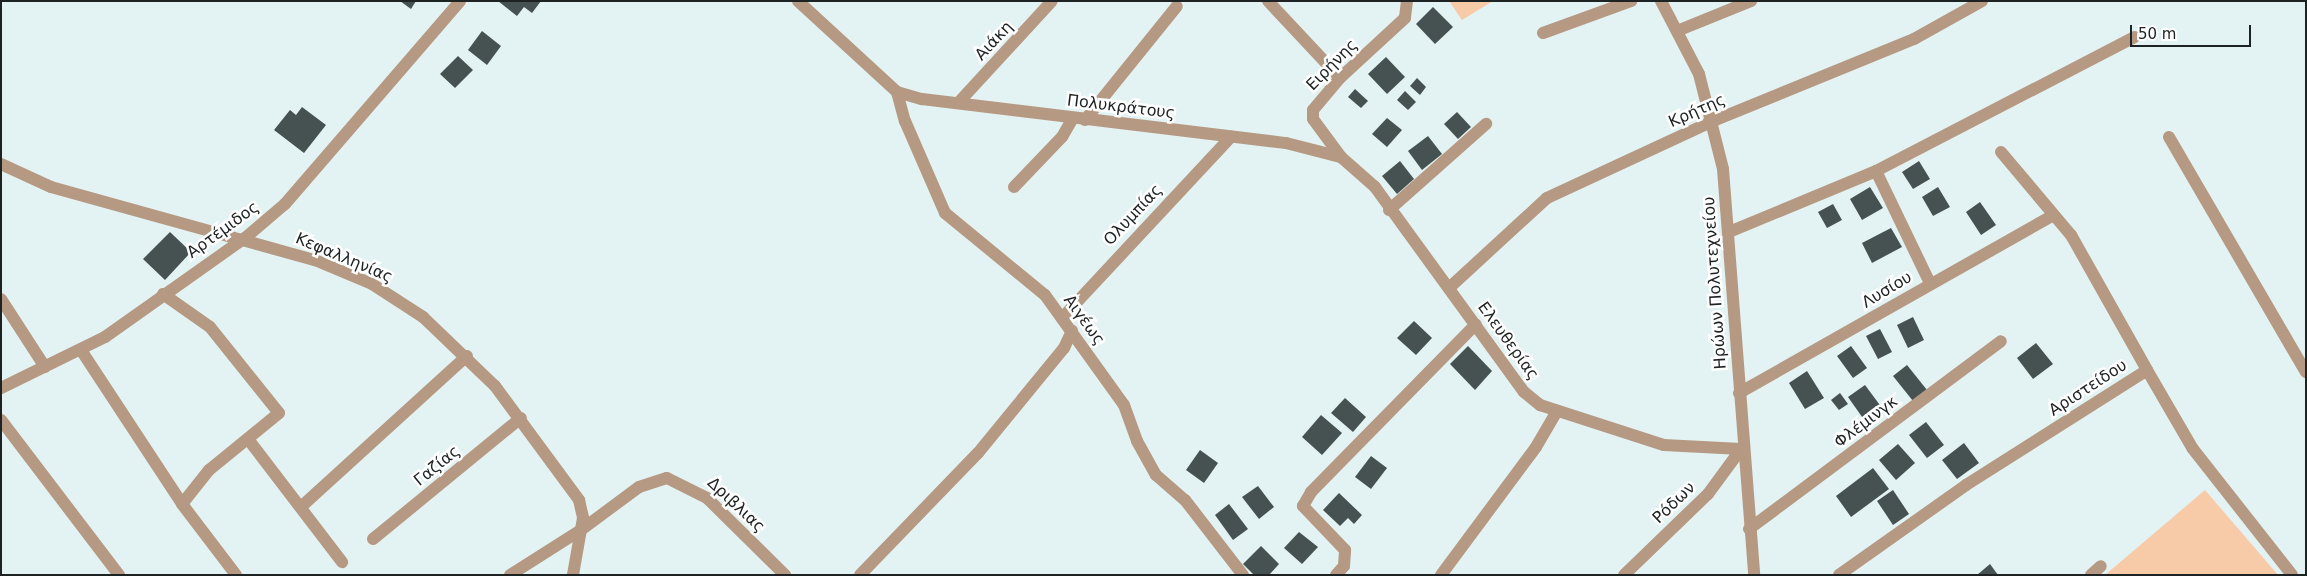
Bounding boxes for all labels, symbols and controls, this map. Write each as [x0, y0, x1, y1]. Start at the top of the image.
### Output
scale bar [2132, 15, 2253, 47]
street label: Αιάκη [971, 17, 1017, 65]
text: 50 m [2138, 25, 2176, 43]
street label: Ειρήνης [1302, 35, 1362, 95]
street label: Κρήτης [1666, 90, 1728, 132]
street label: Πολυκράτους [1066, 91, 1176, 123]
street label: Ολυμπίας [1100, 180, 1166, 250]
street label: Ηρώων Πολυτεχνείου [1699, 196, 1731, 370]
street label: Αρτέμιδος [183, 198, 263, 262]
street label: Κεφαλληνίας [293, 229, 395, 287]
street label: Λυσίου [1859, 268, 1915, 312]
street label: Αιγέως [1059, 291, 1109, 349]
street label: Ελευθερίας [1473, 298, 1543, 384]
street label: Αριστείδου [2045, 356, 2131, 420]
street label: Φλέμινγκ [1831, 392, 1901, 452]
street label: Γαζίας [410, 442, 464, 490]
street label: Δριβλιας [703, 474, 769, 536]
street label: Ρόδων [1649, 478, 1699, 528]

